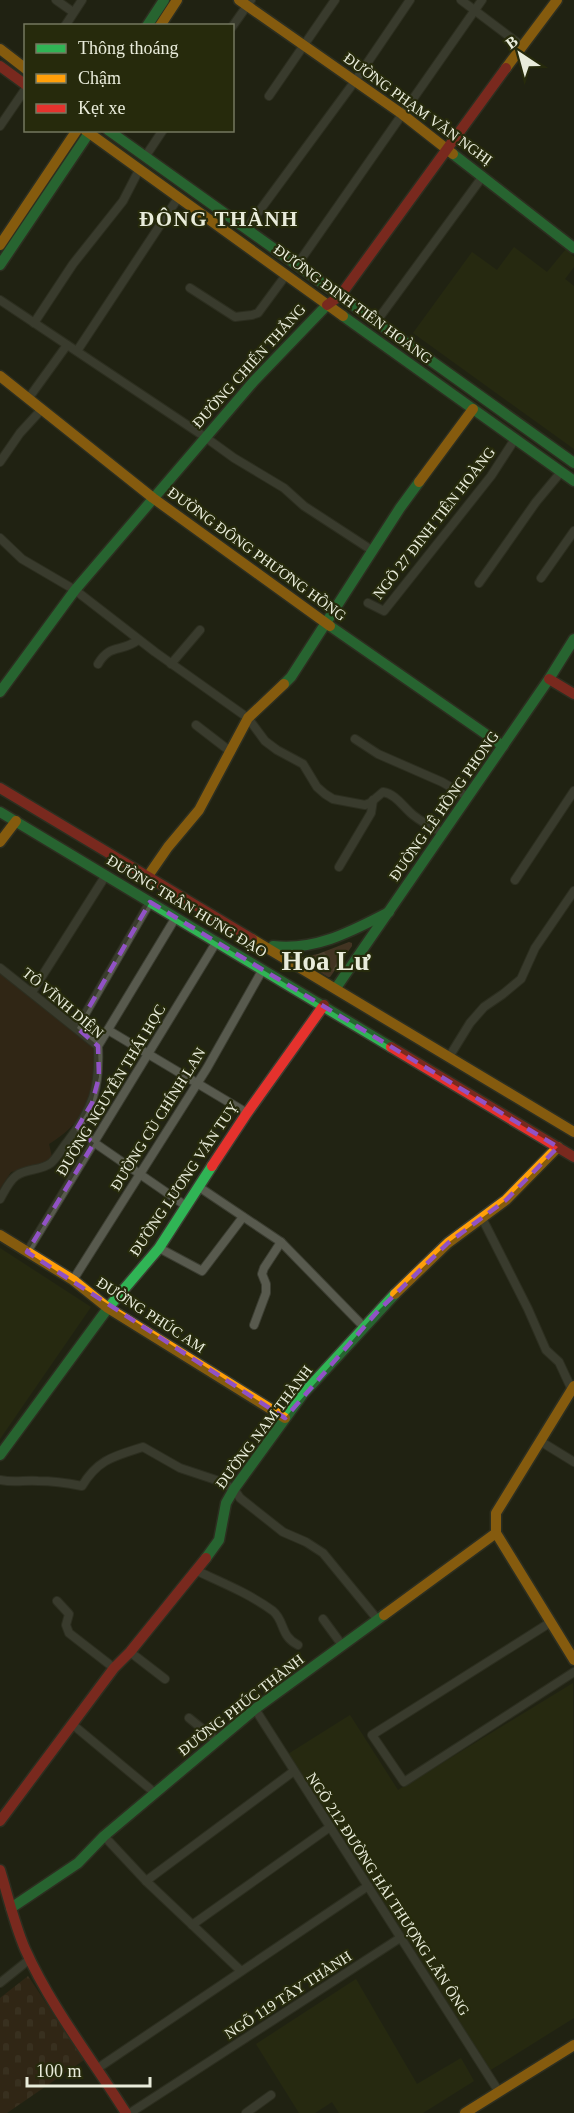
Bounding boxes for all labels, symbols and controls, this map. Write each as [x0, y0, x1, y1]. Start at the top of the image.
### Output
legend [24, 24, 234, 132]
north arrow [490, 24, 550, 84]
text: B [502, 32, 521, 52]
text: Thông thoáng [78, 38, 179, 58]
street label: ĐƯỜNG PHẠM VĂN NGHỊ [341, 50, 495, 168]
text: Chậm [78, 68, 121, 88]
text: Kẹt xe [78, 98, 125, 118]
district label: ĐÔNG THÀNH [139, 207, 299, 231]
street label: ĐƯỚNG ĐINH TIÊN HOÀNG [271, 241, 435, 367]
street label: ĐƯỜNG CHIẾN THẮNG [189, 301, 309, 431]
street label: NGÕ 27 ĐINH TIÊN HOÀNG [370, 444, 498, 602]
street label: ĐƯỜNG ĐÔNG PHƯƠNG HỒNG [165, 483, 350, 624]
street label: ĐUỜNG LÊ HỒNG PHONG [385, 727, 502, 884]
street label: ĐƯỜNG TRÂN HƯNG ĐẠO [104, 852, 270, 960]
district label: Hoa Lư [282, 946, 371, 976]
street label: TÔ VĨNH DIỆN [19, 965, 107, 1042]
street label: ĐƯỜNG NGUYỄN THÁI HỌC [53, 1001, 169, 1178]
street label: ĐƯỜNG CÙ CHÍNH LAN [107, 1044, 209, 1193]
street label: ĐƯỜNG LƯƠNG VĂN TUỴ [126, 1099, 242, 1259]
street label: ĐƯỜNG PHÚC AM [94, 1274, 208, 1356]
street label: ĐƯỜNG NAM THÀNH [213, 1362, 316, 1492]
street label: ĐƯỜNG PHÚC THÀNH [175, 1651, 307, 1759]
street label: NGÕ 212 ĐƯỜNG HẢI THƯỢNG LÃN ÔNG [303, 1770, 473, 2019]
street label: NGÕ 119 TÂY THÀNH [222, 1948, 355, 2042]
scale bar [27, 2050, 150, 2088]
text: 100 m [36, 2061, 82, 2081]

